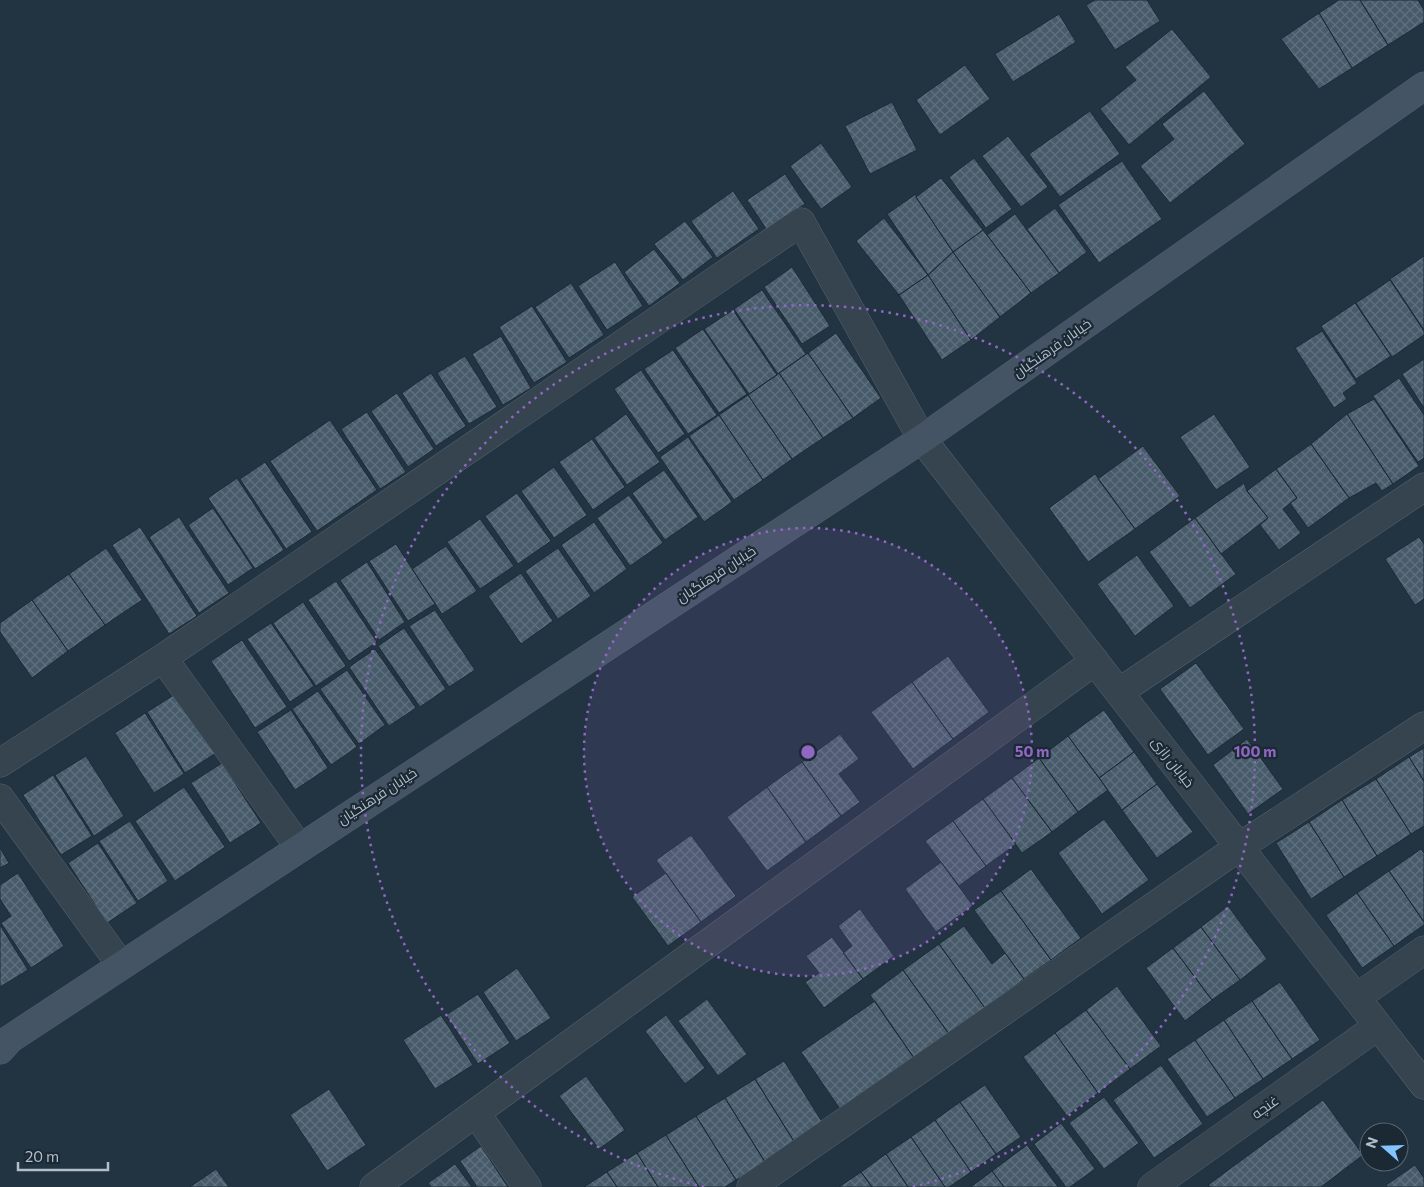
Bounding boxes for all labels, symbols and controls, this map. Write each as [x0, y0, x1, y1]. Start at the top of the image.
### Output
street label: خیابان فرهنگیان [1009, 314, 1094, 381]
street label: خیابان فرهنگیان [673, 542, 759, 606]
street label: خیابان رازی [1148, 733, 1198, 790]
text: 50 m [1015, 742, 1049, 760]
text: 100 m [1234, 742, 1276, 760]
centre of rings [799, 743, 817, 761]
street label: خیابان فرهنگیان [334, 764, 420, 828]
street label: غنچه [1248, 1091, 1283, 1123]
north arrow [1359, 1122, 1409, 1172]
text: N [1362, 1135, 1381, 1150]
scale bar [18, 1140, 108, 1172]
text: 20 m [25, 1147, 59, 1165]

